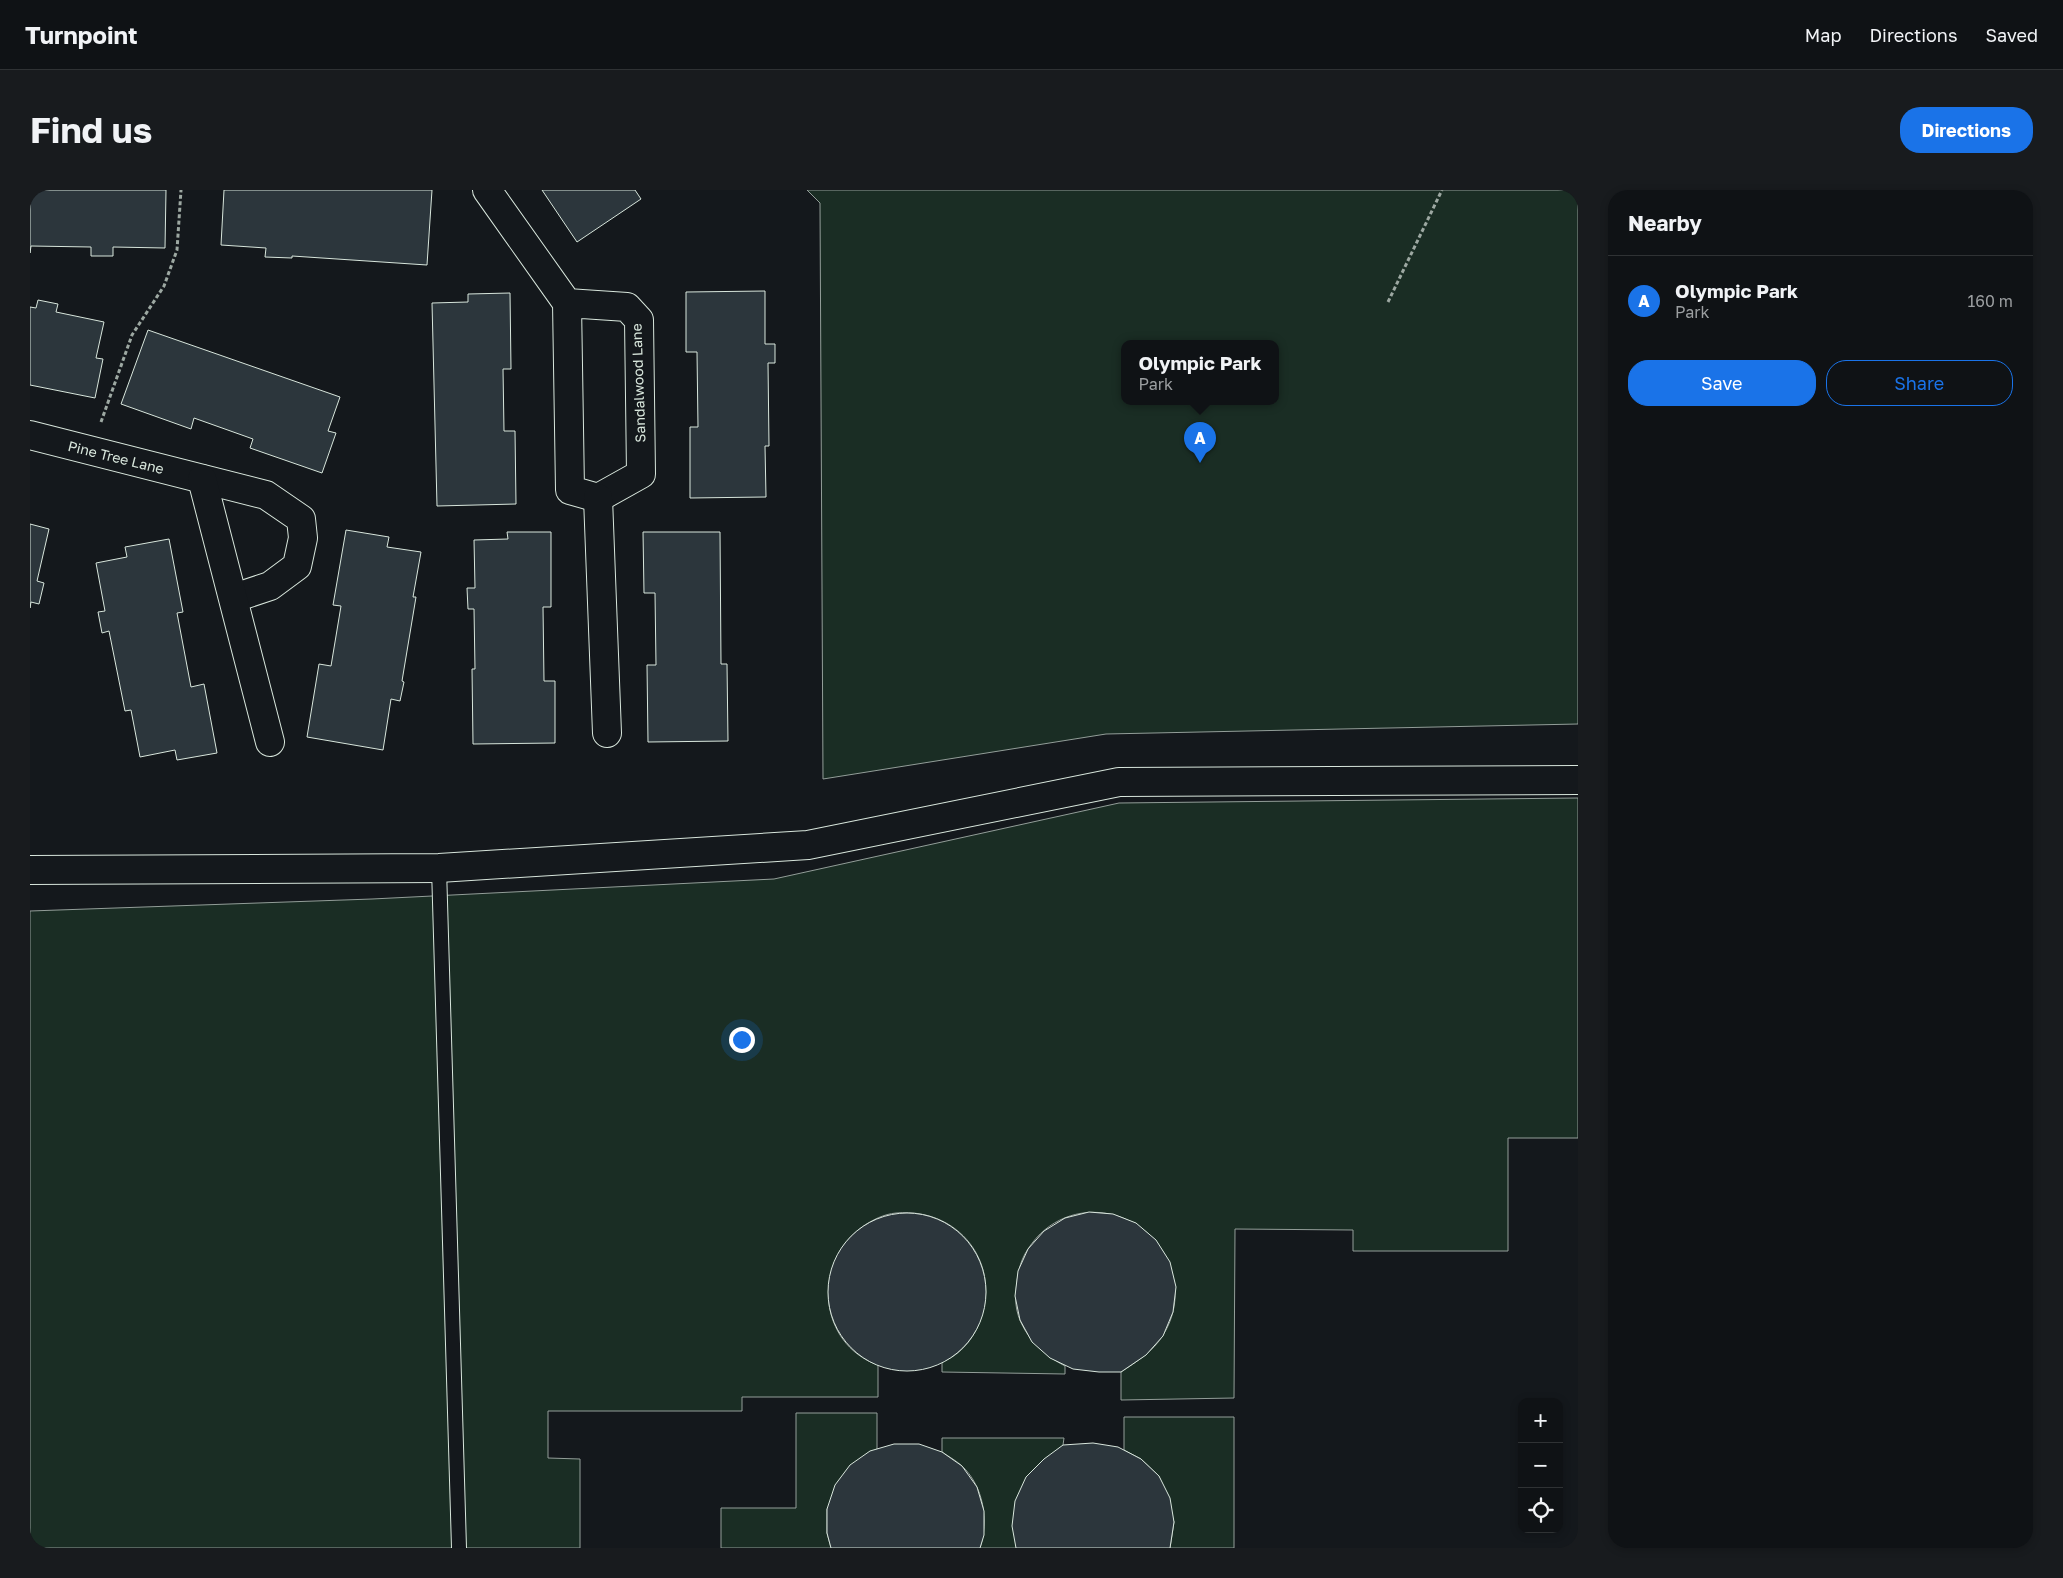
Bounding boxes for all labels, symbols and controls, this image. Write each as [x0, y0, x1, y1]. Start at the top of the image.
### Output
text: Turnpoint [25, 20, 138, 49]
text: Map [1805, 24, 1841, 46]
text: Directions [1869, 24, 1957, 46]
text: Saved [1985, 24, 2038, 46]
button: Directions [1900, 107, 2033, 153]
text: Find us [30, 109, 152, 151]
text: Nearby [1628, 210, 1702, 236]
text: Olympic Park [1675, 279, 1798, 302]
text: A [1638, 291, 1650, 311]
text: 160 m [1967, 291, 2013, 311]
text: Park [1675, 302, 1710, 322]
street label: Sandalwood Lane [627, 323, 649, 443]
popup [1121, 340, 1279, 405]
text: Olympic Park [1138, 351, 1262, 374]
button: Save [1628, 360, 1816, 406]
button: Share [1826, 360, 2013, 406]
text: Park [1138, 374, 1173, 394]
pin: A [1184, 422, 1216, 463]
street label: Pine Tree Lane [66, 437, 166, 477]
your location [729, 1027, 755, 1053]
map controls [1518, 1398, 1563, 1533]
button: + [1518, 1398, 1563, 1443]
button: − [1518, 1443, 1563, 1488]
button: locate [1518, 1488, 1563, 1533]

